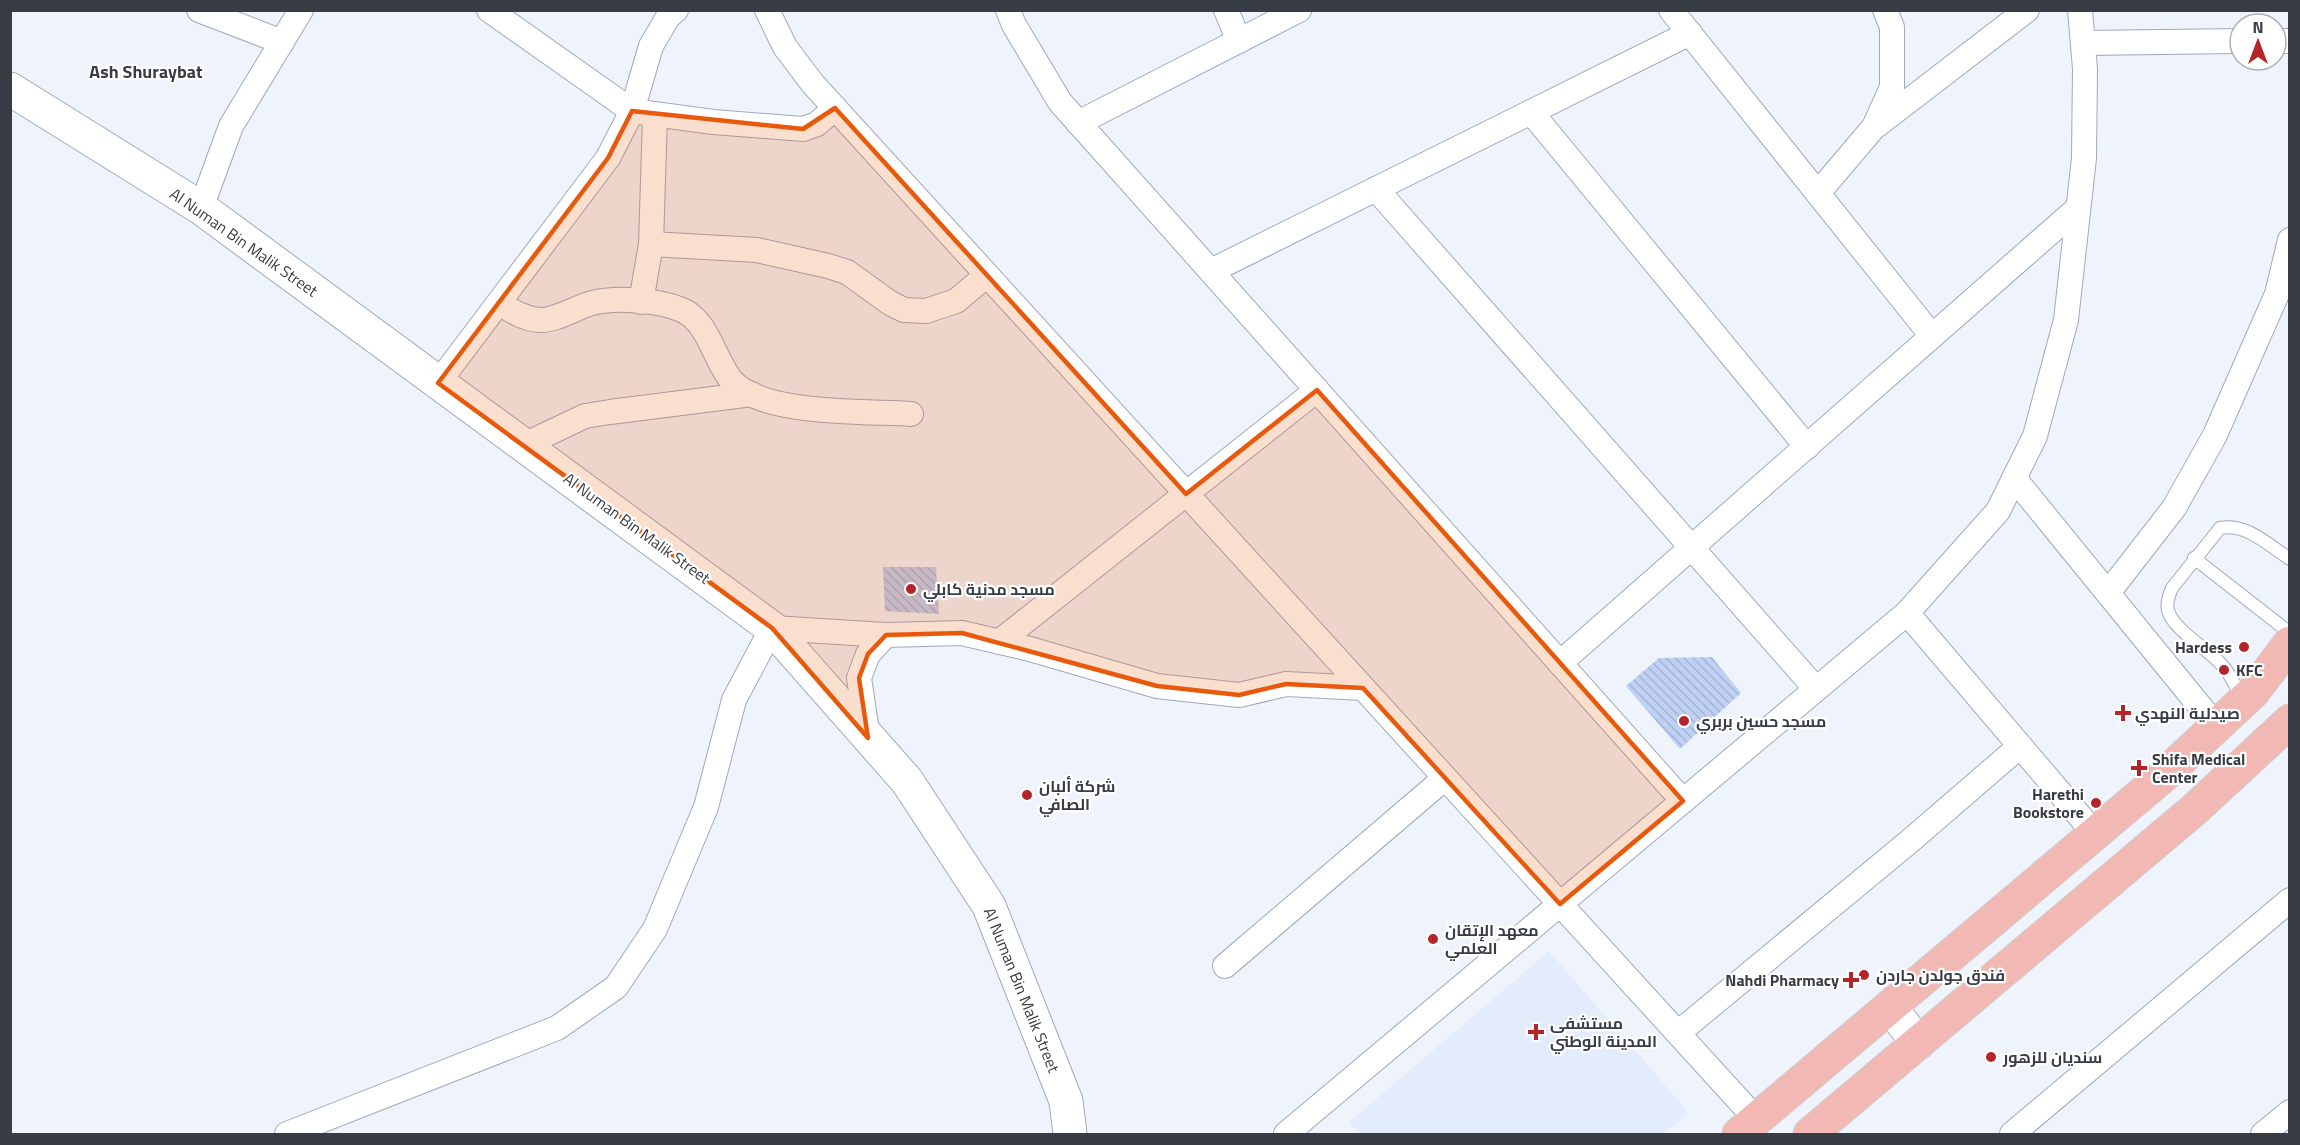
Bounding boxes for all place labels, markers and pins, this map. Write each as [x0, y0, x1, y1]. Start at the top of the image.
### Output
place label: مسجد مدنية كابلي [923, 577, 1055, 602]
marker: مسجد مدنية كابلي [904, 582, 918, 596]
place label: Hardess [2175, 635, 2232, 659]
marker: Hardess [2237, 640, 2251, 654]
place label: KFC [2236, 658, 2263, 682]
marker: KFC [2217, 663, 2231, 677]
place label: صيدلية النهدي [2135, 701, 2240, 726]
marker: صيدلية النهدي [2116, 706, 2130, 720]
place label: مسجد حسين بربري [1696, 709, 1826, 734]
marker: مسجد حسين بربري [1677, 714, 1691, 728]
place label: Shifa Medical Center [2152, 747, 2245, 789]
marker: Shifa Medical Center [2130, 759, 2148, 777]
place label: شركة ألبان الصافي [1039, 774, 1115, 817]
place label: Harethi Bookstore [2013, 782, 2084, 824]
marker: شركة ألبان الصافي [1020, 788, 1034, 802]
marker: Harethi Bookstore [2089, 796, 2103, 810]
place label: معهد الإتقان العلمي [1445, 918, 1539, 961]
marker: معهد الإتقان العلمي [1426, 932, 1440, 946]
place label: فندق جولدن جاردن [1876, 963, 2005, 987]
place label: Nahdi Pharmacy [1725, 968, 1839, 992]
marker: فندق جولدن جاردن [1857, 968, 1871, 982]
marker: Nahdi Pharmacy [1844, 973, 1858, 987]
place label: مستشفى المدينة الوطني [1550, 1011, 1657, 1054]
marker: مستشفى المدينة الوطني [1527, 1023, 1545, 1041]
place label: سنديان للزهور [2002, 1045, 2102, 1069]
marker: سنديان للزهور [1984, 1050, 1998, 1064]

